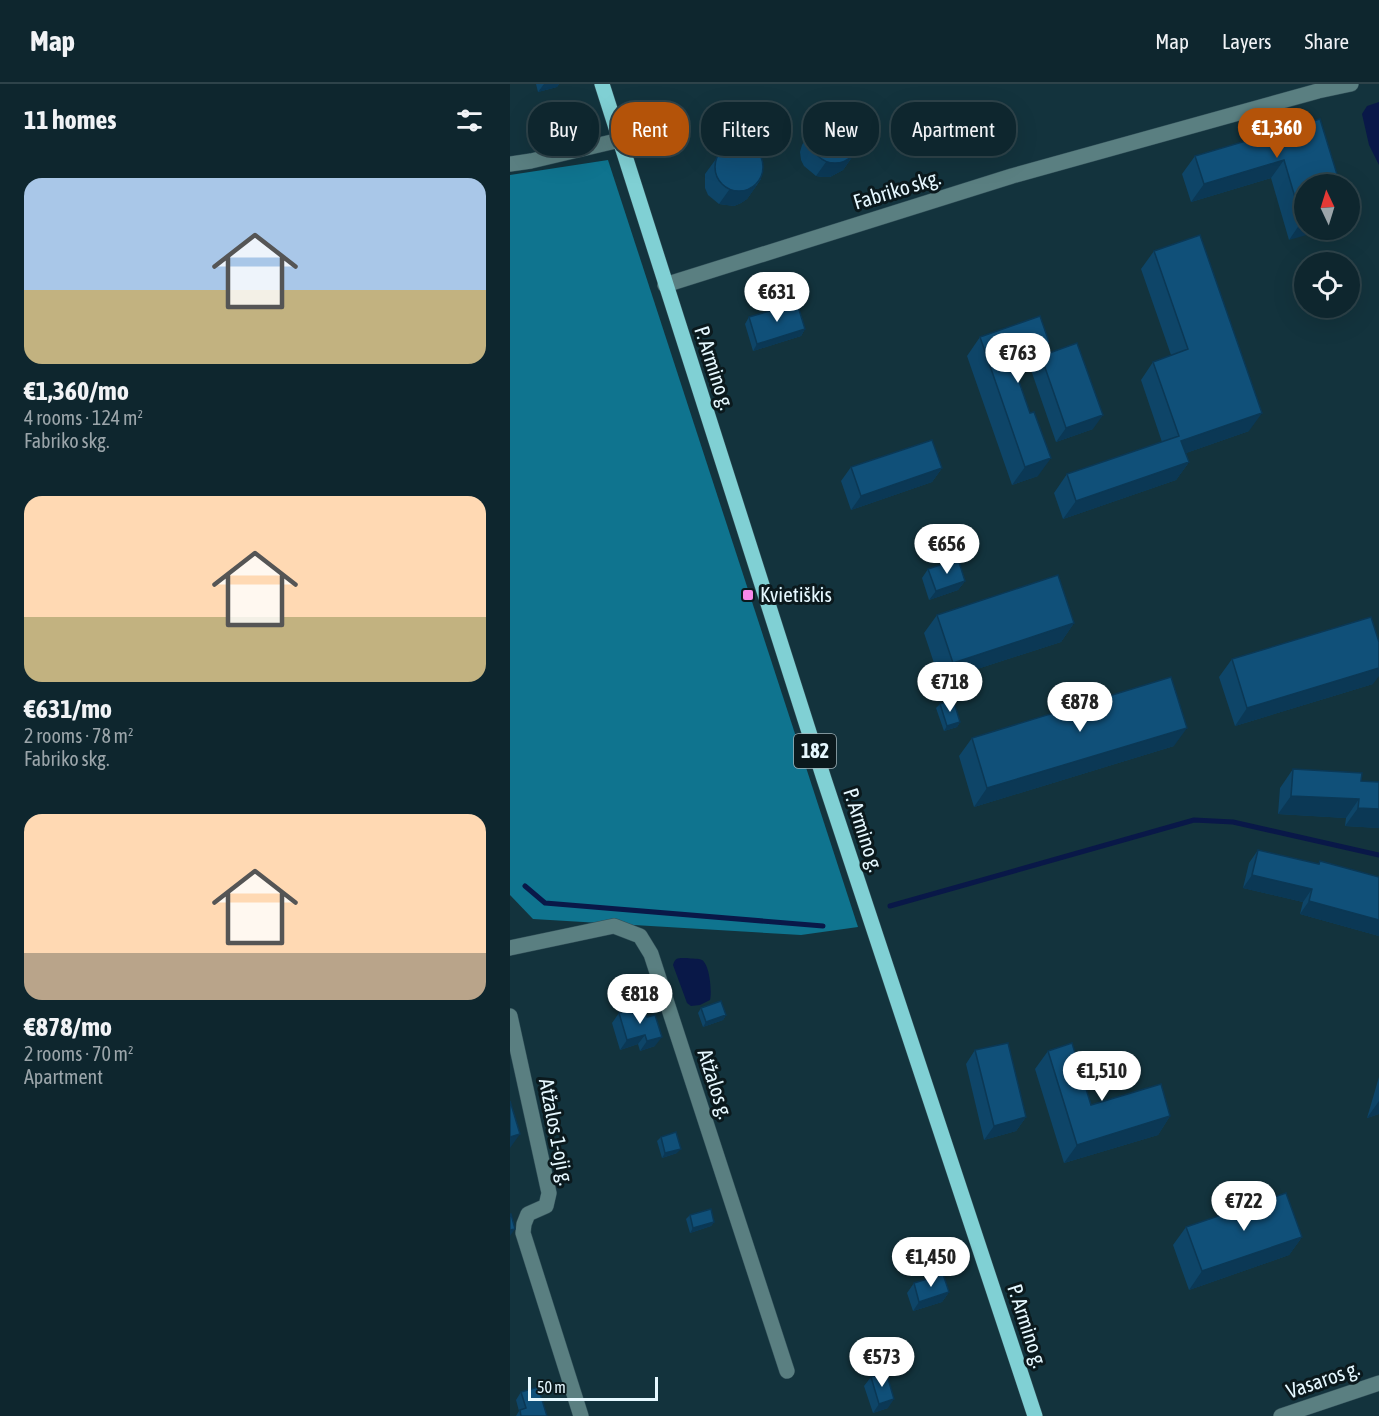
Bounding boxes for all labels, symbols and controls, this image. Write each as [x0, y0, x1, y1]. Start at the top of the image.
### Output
text: Map [30, 25, 75, 57]
text: Map [1155, 29, 1189, 53]
text: Layers [1222, 29, 1272, 53]
text: Share [1305, 29, 1349, 53]
chip: Buy [528, 102, 599, 156]
chip: Rent [611, 102, 689, 156]
chip: Filters [701, 102, 791, 156]
chip: New [803, 102, 879, 156]
chip: Apartment [891, 102, 1016, 156]
icon: filters [453, 104, 486, 137]
text: 11 homes [24, 105, 117, 135]
pin: €1,360 [1228, 108, 1326, 159]
text: €1,360 [1252, 116, 1302, 139]
street label: Fabriko skg. [850, 164, 943, 214]
north arrow [1294, 174, 1360, 240]
map controls [1294, 174, 1360, 318]
icon: home [201, 217, 309, 325]
button: locate [1294, 252, 1360, 318]
pin: €631 [741, 272, 813, 323]
text: €631 [758, 280, 796, 303]
street label: P. Armino g. [690, 323, 740, 413]
pin: €763 [982, 333, 1054, 384]
text: €763 [999, 341, 1037, 364]
text: €1,360/mo [24, 376, 129, 406]
text: 4 rooms · 124 m² [24, 406, 143, 429]
text: Fabriko skg. [24, 429, 110, 452]
pin: €656 [911, 524, 983, 575]
text: €656 [928, 532, 966, 555]
icon: home [201, 535, 309, 643]
place label: Kvietiškis [760, 582, 832, 606]
marker: Kvietiškis [741, 588, 755, 602]
pin: €718 [914, 662, 986, 713]
text: €718 [931, 670, 969, 693]
pin: €878 [1044, 682, 1116, 733]
text: €878 [1061, 690, 1099, 713]
text: €631/mo [24, 694, 112, 724]
text: 2 rooms · 78 m² [24, 724, 134, 747]
road number: 182 [794, 734, 836, 768]
text: Fabriko skg. [24, 747, 110, 770]
street label: P. Armino g. [839, 785, 889, 875]
icon: home [201, 853, 309, 961]
pin: €818 [604, 974, 676, 1025]
text: €818 [621, 982, 659, 1005]
text: €878/mo [24, 1012, 112, 1042]
text: 2 rooms · 70 m² [24, 1042, 134, 1065]
street label: Atžalos g. [693, 1046, 738, 1122]
pin: €1,510 [1053, 1051, 1151, 1102]
text: €1,510 [1077, 1059, 1127, 1082]
text: Apartment [24, 1065, 103, 1088]
street label: Atžalos 1-oji g. [535, 1076, 579, 1187]
pin: €722 [1208, 1181, 1280, 1232]
text: €722 [1225, 1189, 1263, 1212]
pin: €1,450 [882, 1237, 980, 1288]
text: €1,450 [906, 1245, 956, 1268]
street label: P. Armino g. [1003, 1281, 1053, 1371]
pin: €573 [846, 1337, 918, 1388]
text: €573 [863, 1345, 901, 1368]
street label: Vasaros g. [1283, 1355, 1362, 1403]
scale bar [528, 1374, 658, 1402]
text: 50 m [537, 1378, 566, 1396]

